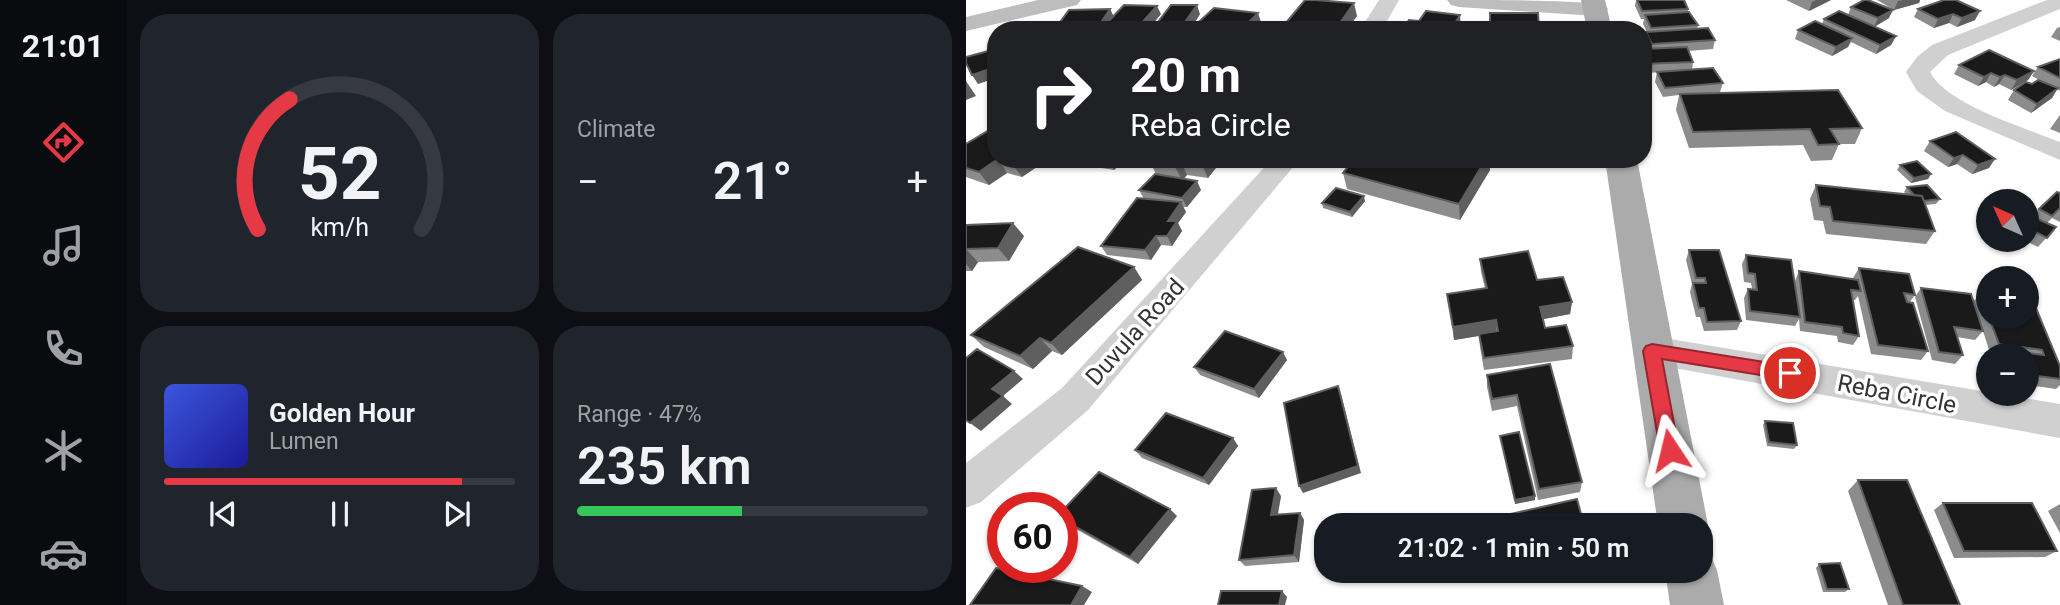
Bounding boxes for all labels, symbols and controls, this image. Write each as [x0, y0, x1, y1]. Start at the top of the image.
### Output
text: 21:01 [22, 27, 104, 65]
text: 20 m [1130, 47, 1241, 104]
icon: right [1015, 49, 1106, 140]
text: Reba Circle [1130, 106, 1291, 144]
text: Climate [577, 116, 656, 143]
icon: directions [39, 118, 88, 167]
text: 52 [298, 131, 381, 217]
text: 21° [713, 151, 792, 212]
text: − [577, 160, 599, 204]
text: + [906, 160, 928, 204]
north arrow [1976, 189, 2039, 252]
map controls [1976, 189, 2039, 406]
text: km/h [310, 213, 369, 242]
icon: music [39, 221, 88, 270]
button: + [1976, 266, 2039, 329]
street label: Duvula Road [1080, 273, 1190, 391]
icon: phone [39, 324, 88, 373]
pin [1760, 343, 1820, 403]
button: − [1976, 343, 2039, 406]
icon: arrive [1771, 354, 1809, 392]
street label: Reba Circle [1835, 369, 1959, 419]
text: Golden Hour [269, 398, 415, 428]
text: Range · 47% [577, 401, 702, 428]
position arrow [1633, 413, 1707, 487]
icon: climate [39, 426, 88, 475]
text: Lumen [269, 428, 339, 455]
text: 235 km [577, 436, 752, 497]
speed limit sign: 60 [987, 492, 1078, 583]
icon: previous [204, 495, 242, 533]
icon: pause [321, 495, 359, 533]
icon: next [438, 495, 476, 533]
icon: car [39, 529, 88, 578]
text: 21:02 · 1 min · 50 m [1398, 533, 1629, 563]

